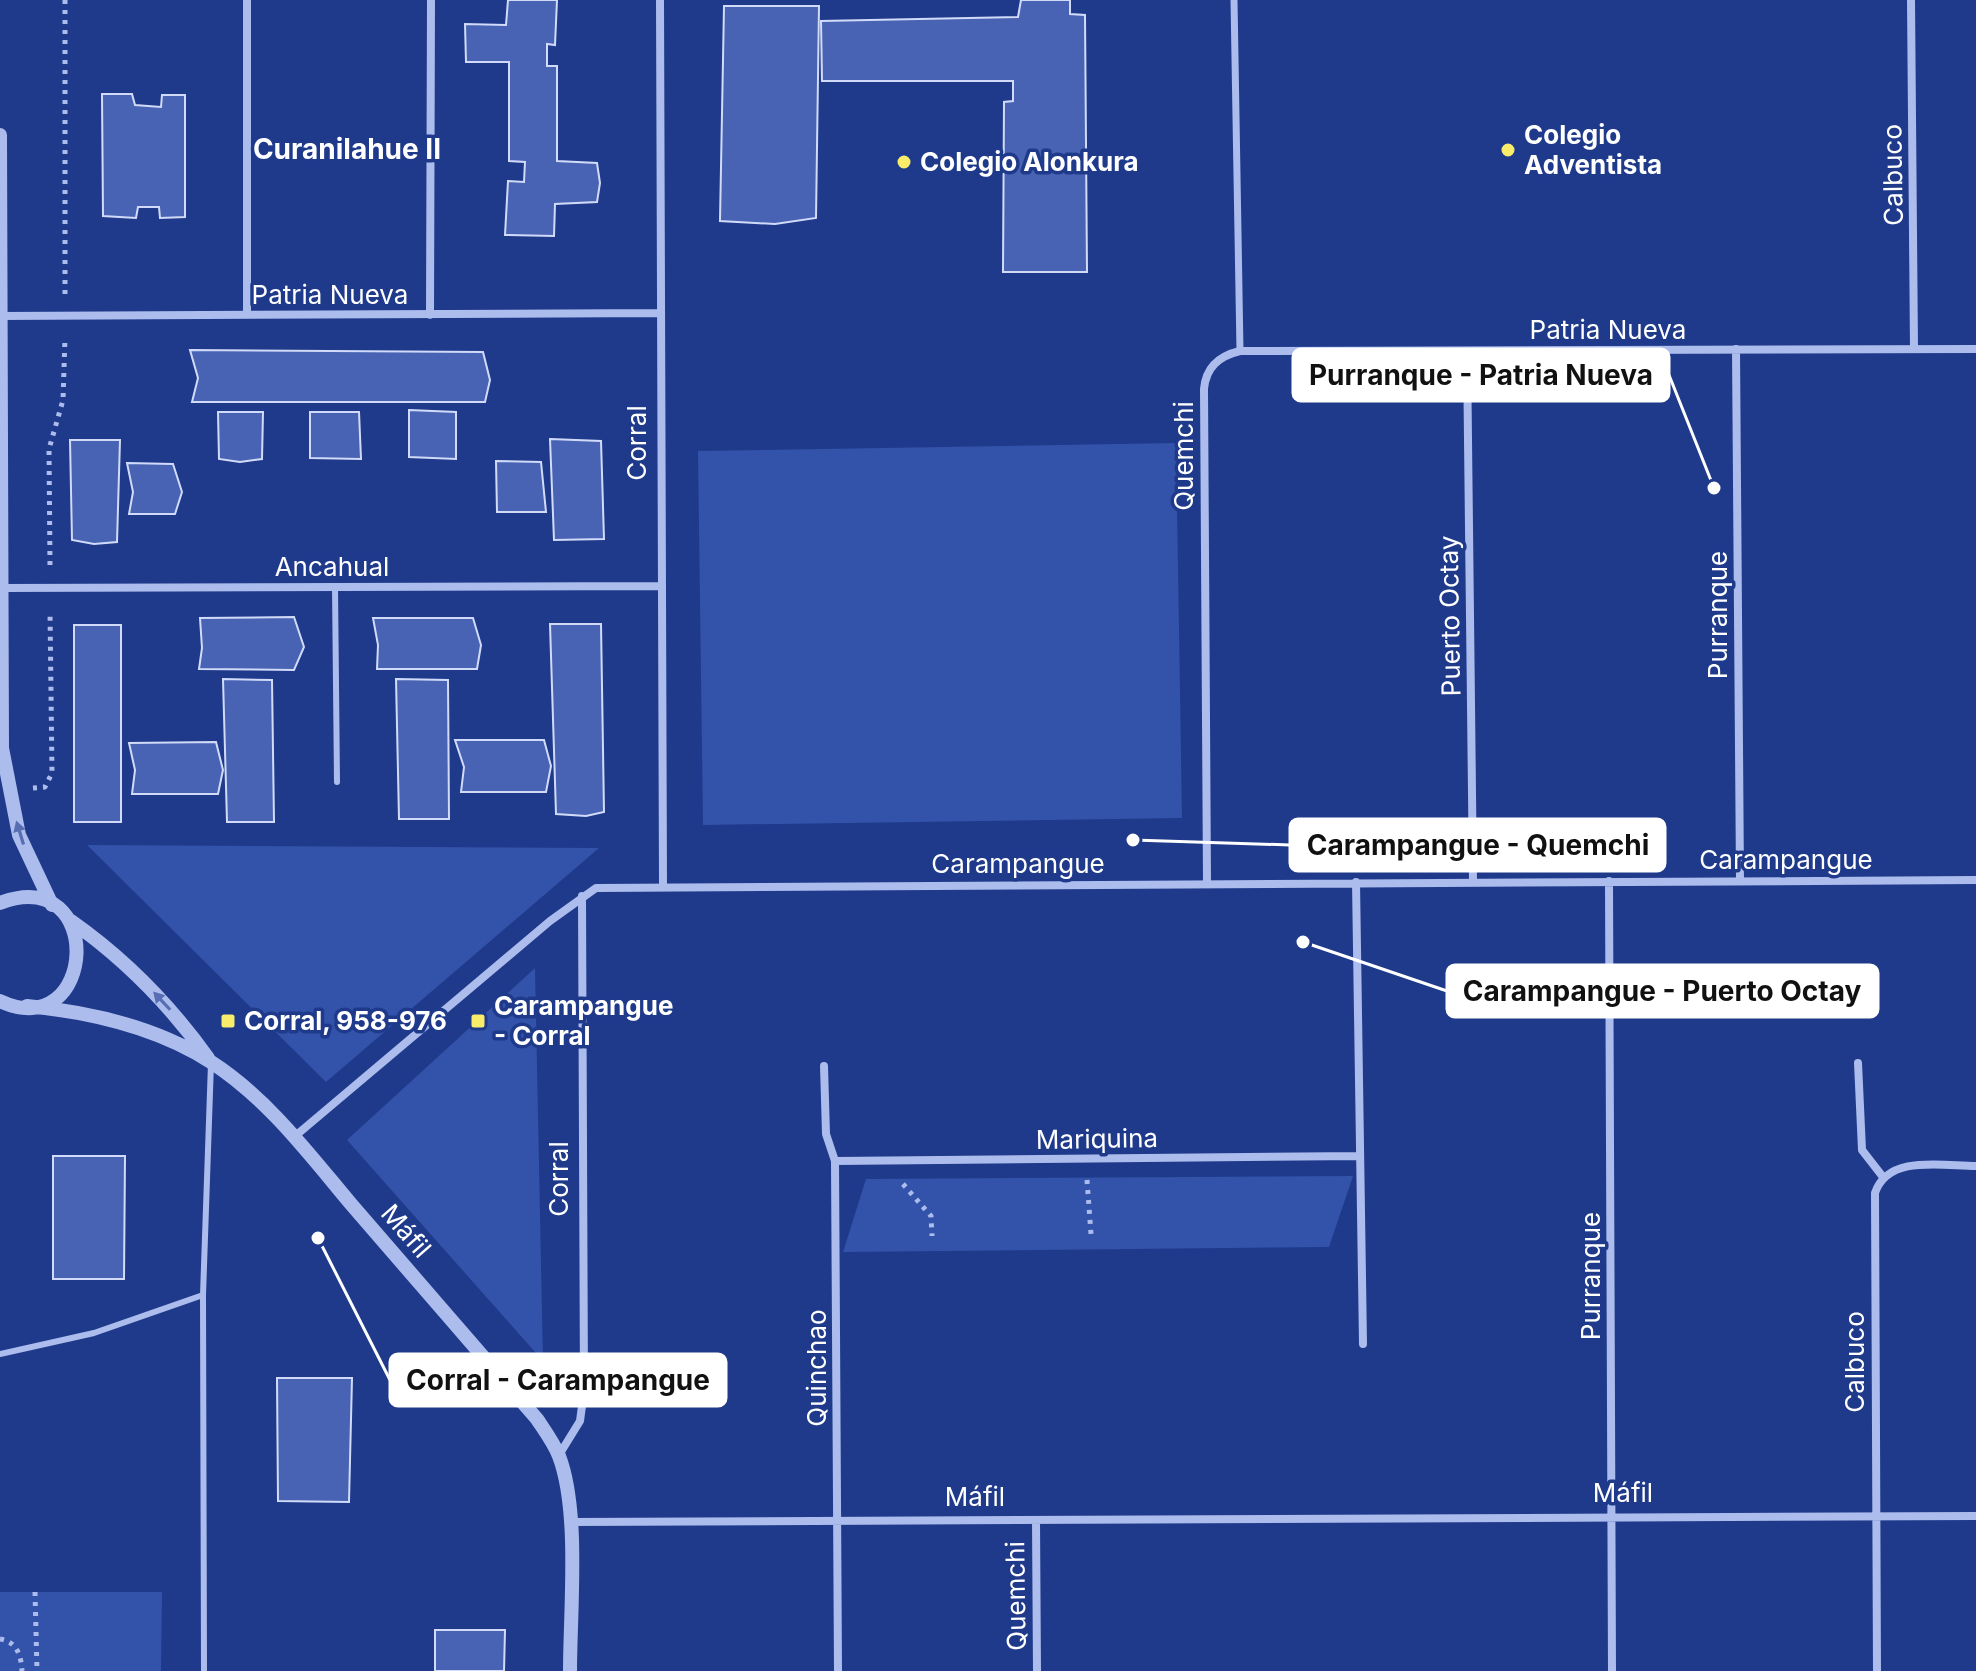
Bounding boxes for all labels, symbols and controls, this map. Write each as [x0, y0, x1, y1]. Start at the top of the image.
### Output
place label: Colegio Adventista [1524, 119, 1662, 180]
street label: Calbuco [1876, 124, 1909, 226]
district label: Curanilahue II [253, 132, 441, 166]
marker: Colegio Adventista [1499, 141, 1517, 159]
place label: Colegio Alonkura [920, 146, 1138, 177]
marker: Colegio Alonkura [895, 153, 913, 171]
street label: Patria Nueva [252, 279, 408, 310]
street label: Patria Nueva [1530, 314, 1686, 345]
callout: Purranque - Patria Nueva [1293, 349, 1669, 401]
text: Purranque - Patria Nueva [1309, 358, 1653, 392]
street label: Quemchi [1168, 401, 1199, 511]
street label: Corral [621, 405, 652, 481]
street label: Puerto Octay [1433, 535, 1466, 697]
street label: Ancahual [275, 551, 389, 582]
street label: Purranque [1702, 551, 1733, 679]
callout: Carampangue - Quemchi [1290, 819, 1665, 871]
one-way arrow [13, 821, 26, 845]
text: Carampangue - Quemchi [1307, 828, 1649, 862]
street label: Carampangue [1699, 844, 1873, 875]
street label: Carampangue [931, 848, 1105, 879]
callout: Carampangue - Puerto Octay [1447, 965, 1878, 1017]
text: Carampangue - Puerto Octay [1463, 974, 1861, 1008]
place label: Carampangue - Corral [494, 990, 673, 1051]
one-way arrow [153, 992, 172, 1011]
place label: Corral, 958-976 [244, 1005, 447, 1036]
marker: Corral, 958-976 [219, 1012, 237, 1030]
marker: Carampangue - Corral [469, 1012, 487, 1030]
street label: Mariquina [1036, 1122, 1158, 1155]
street label: Corral [543, 1141, 574, 1217]
street label: Máfil [375, 1198, 438, 1264]
street label: Purranque [1575, 1212, 1606, 1340]
street label: Quinchao [801, 1309, 832, 1427]
street label: Calbuco [1839, 1311, 1870, 1413]
callout: Corral - Carampangue [390, 1354, 726, 1406]
text: Corral - Carampangue [406, 1363, 710, 1397]
street label: Máfil [1593, 1477, 1653, 1508]
street label: Máfil [945, 1481, 1005, 1512]
street label: Quemchi [999, 1541, 1032, 1651]

